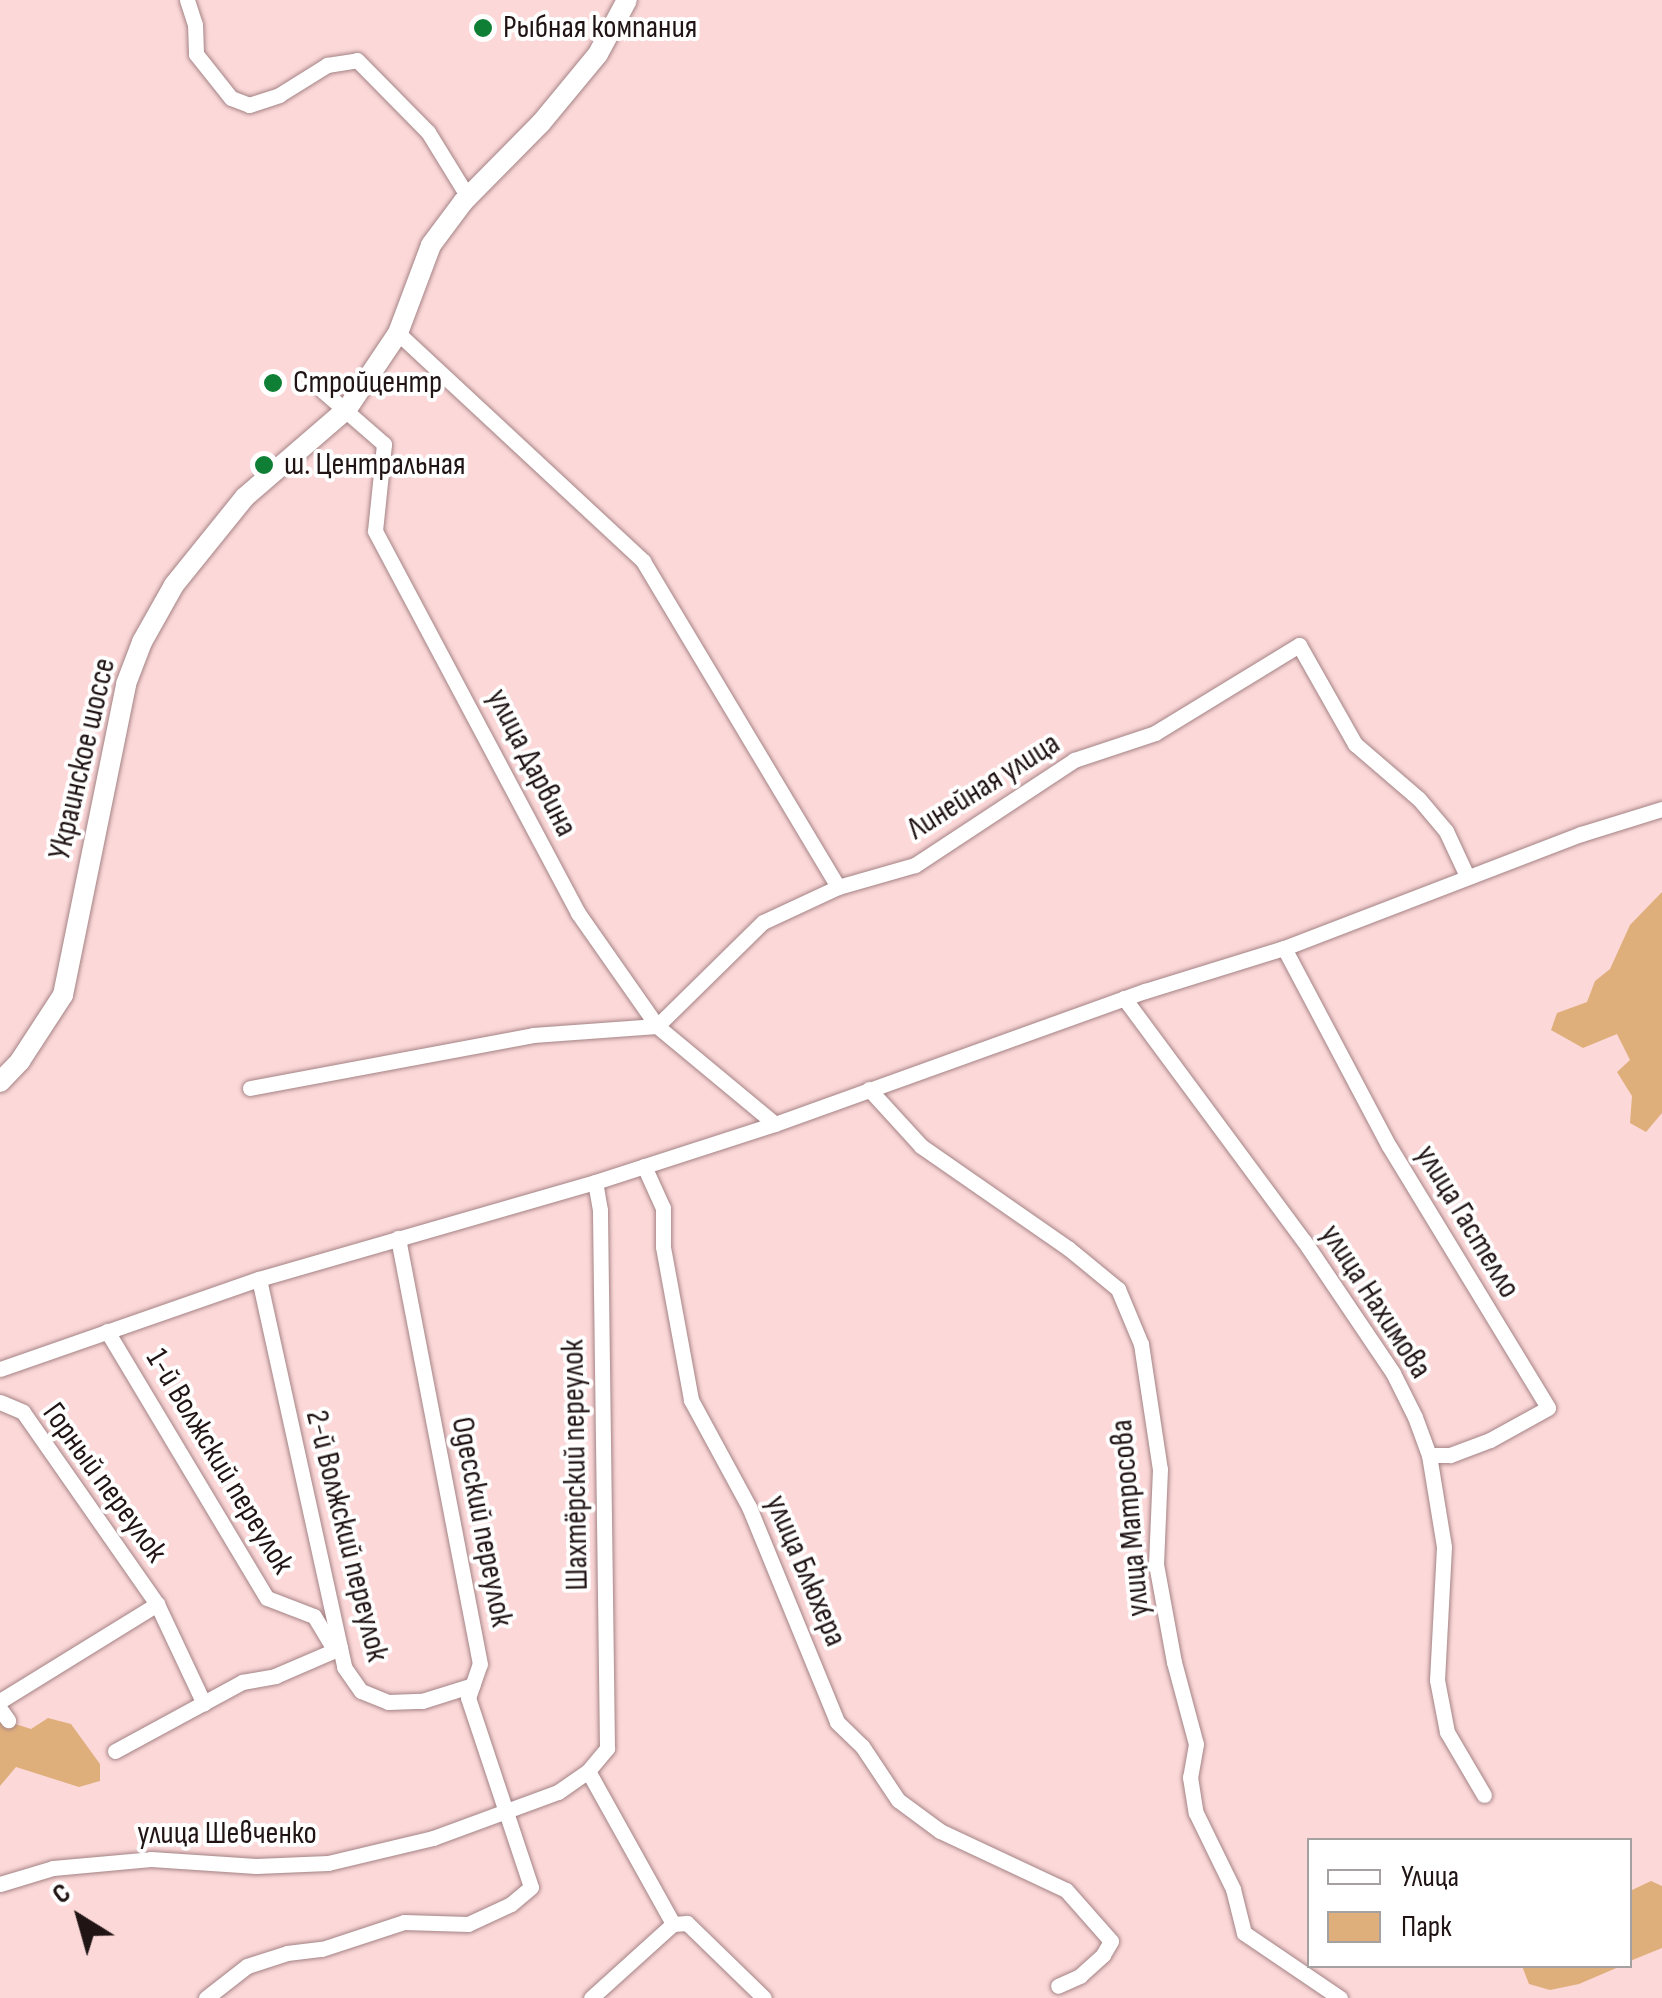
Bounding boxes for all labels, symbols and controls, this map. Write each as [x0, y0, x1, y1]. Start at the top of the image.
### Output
place label: Рыбная компания [503, 9, 697, 47]
marker: Рыбная компания [472, 17, 494, 39]
place label: Стройцентр [293, 364, 442, 402]
marker: Стройцентр [262, 372, 284, 394]
place label: ш. Центральная [284, 446, 466, 484]
marker: ш. Центральная [253, 454, 275, 476]
street label: Украинское шоссе [41, 655, 125, 863]
street label: улица Дарвина [477, 683, 585, 843]
street label: Линейная улица [901, 725, 1067, 849]
street label: улица Гастелло [1406, 1139, 1528, 1305]
street label: улица Нахимова [1311, 1218, 1439, 1386]
street label: Шахтёрский переулок [555, 1339, 597, 1591]
street label: 1-й Волжский переулок [137, 1343, 301, 1581]
street label: Горный переулок [33, 1396, 175, 1570]
street label: 2-й Волжский переулок [296, 1406, 396, 1666]
street label: Одесский переулок [442, 1414, 520, 1630]
street label: улица Матросова [1103, 1418, 1159, 1618]
street label: улица Блюхера [756, 1490, 854, 1652]
street label: улица Шевченко [137, 1815, 317, 1853]
legend [1307, 1838, 1632, 1968]
text: Улица [1401, 1859, 1459, 1895]
north arrow [30, 1868, 130, 1968]
text: С [46, 1876, 77, 1911]
text: Парк [1401, 1909, 1452, 1945]

